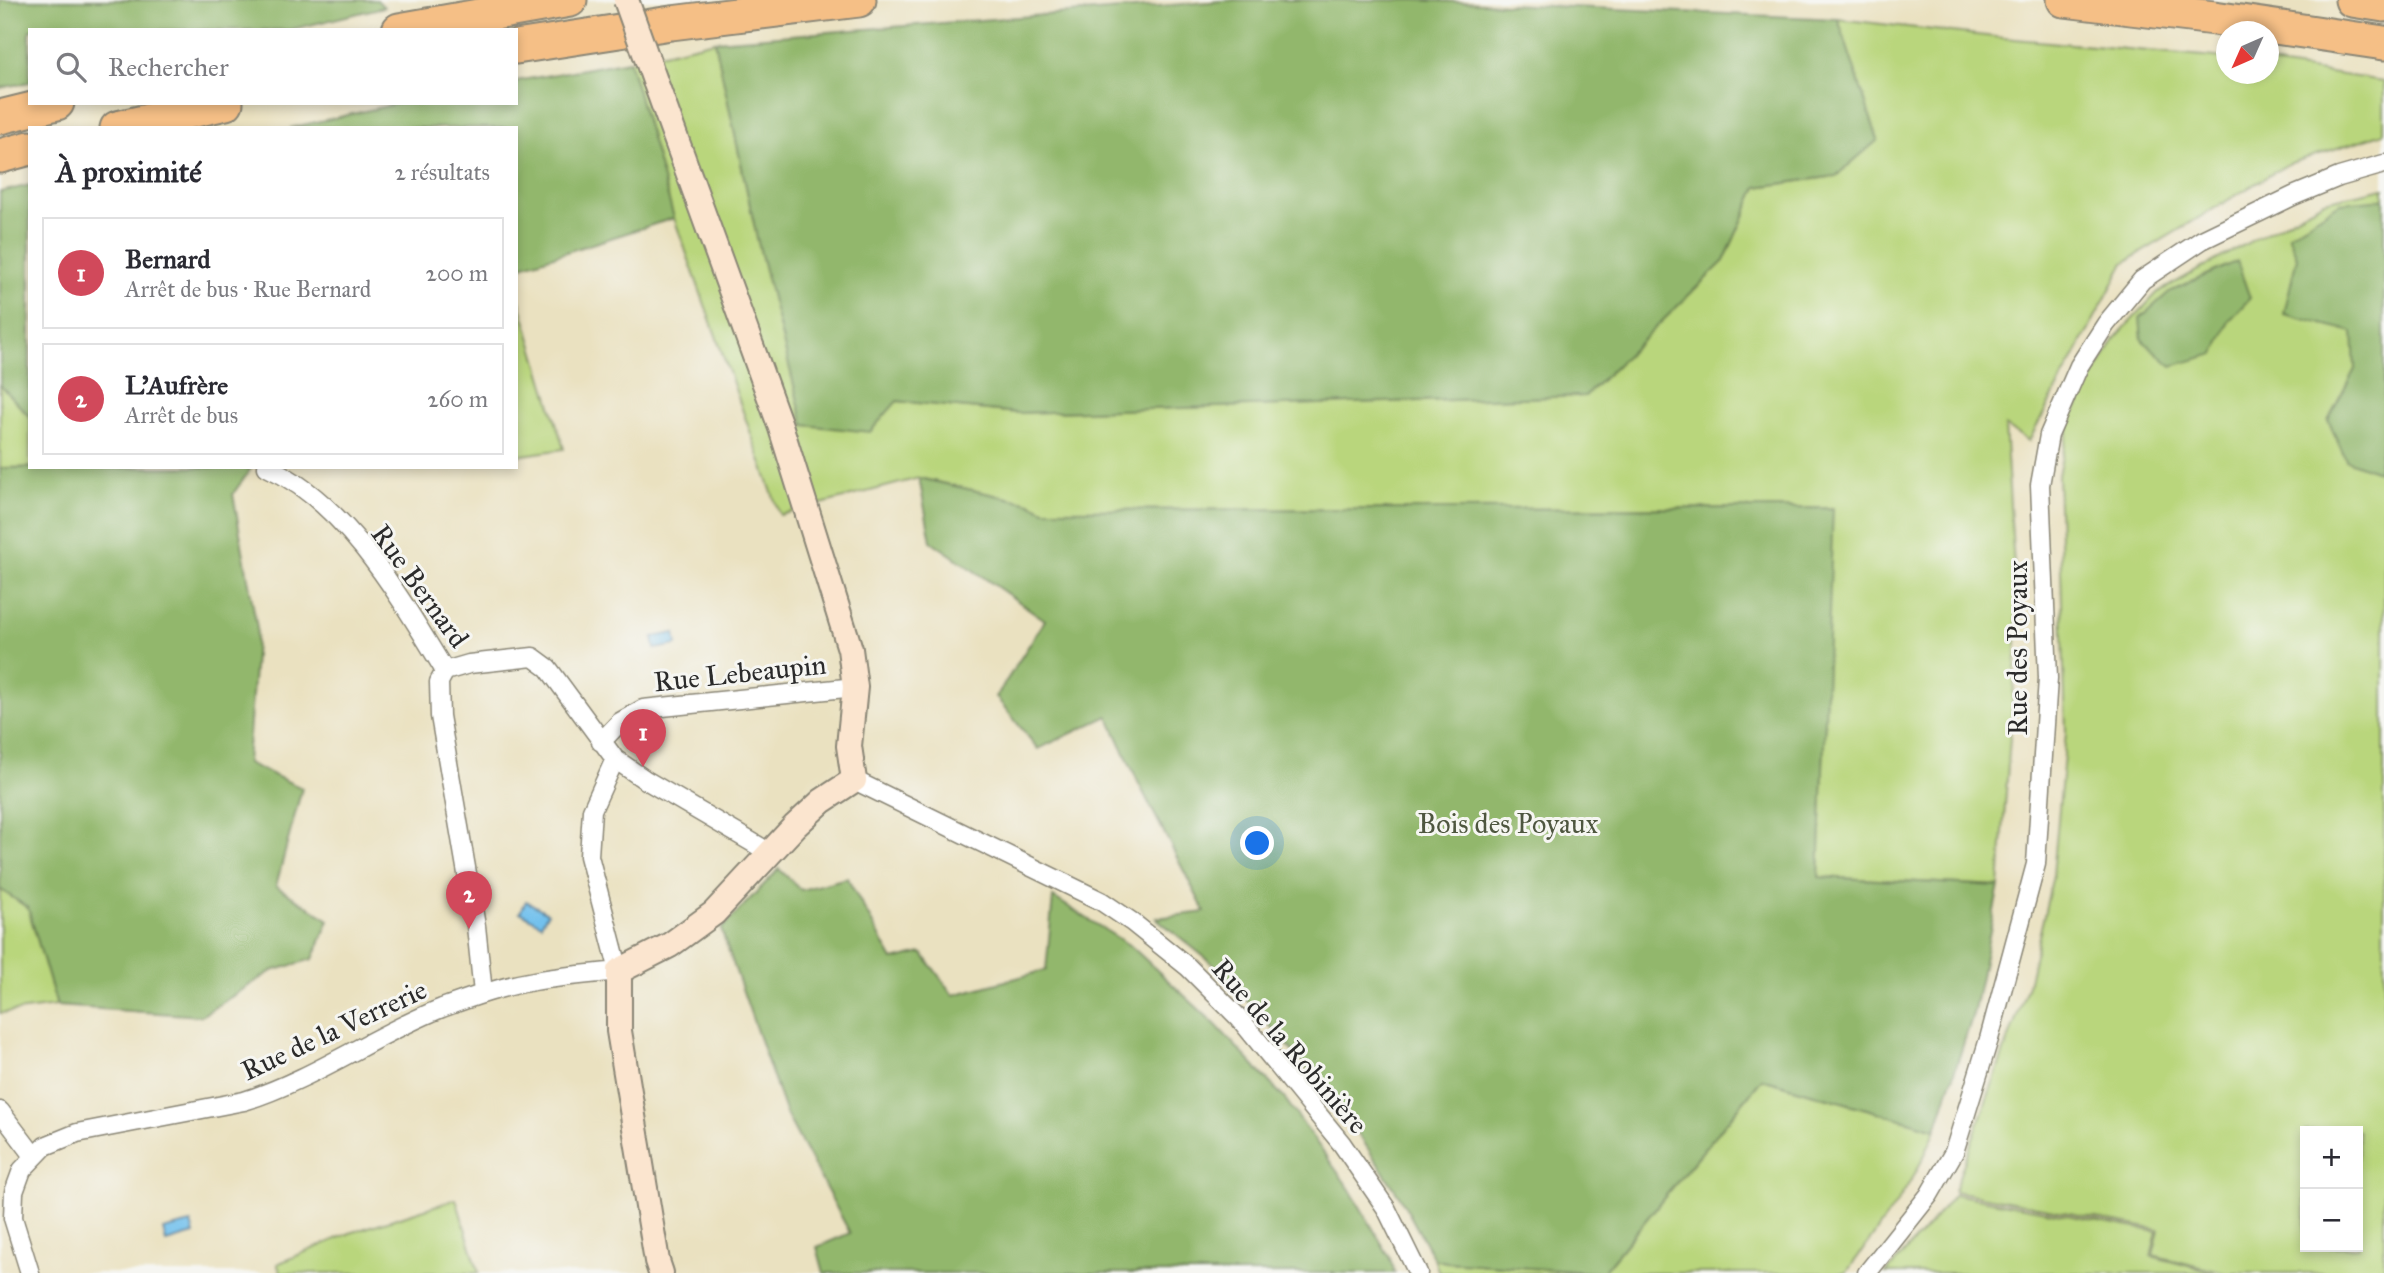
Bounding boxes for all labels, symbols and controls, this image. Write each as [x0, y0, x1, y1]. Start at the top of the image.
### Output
north arrow [2216, 21, 2279, 84]
search box [28, 28, 518, 105]
icon: search [52, 48, 90, 86]
text: Rechercher [108, 51, 229, 83]
text: À proximité [56, 154, 202, 190]
text: 2 résultats [394, 158, 490, 186]
text: Bernard [125, 243, 211, 275]
text: 1 [76, 259, 86, 287]
text: 200 m [426, 259, 488, 287]
text: Arrêt de bus · Rue Bernard [125, 275, 371, 303]
text: L'Aufrère [125, 369, 228, 401]
text: 2 [75, 385, 87, 413]
text: 260 m [427, 385, 488, 413]
text: Arrêt de bus [125, 401, 238, 429]
street label: Rue Bernard [363, 517, 477, 655]
street label: Rue des Poyaux [2000, 560, 2035, 736]
street label: Rue Lebeaupin [652, 647, 828, 699]
pin: 1 [620, 709, 666, 767]
park label: Bois des Poyaux [1418, 806, 1599, 841]
your location [1240, 826, 1274, 860]
pin: 2 [446, 871, 492, 929]
street label: Rue de la Robinière [1204, 951, 1376, 1141]
street label: Rue de la Verrerie [236, 972, 432, 1088]
map controls [2300, 1126, 2363, 1252]
button: + [2300, 1126, 2363, 1189]
button: − [2300, 1189, 2363, 1252]

